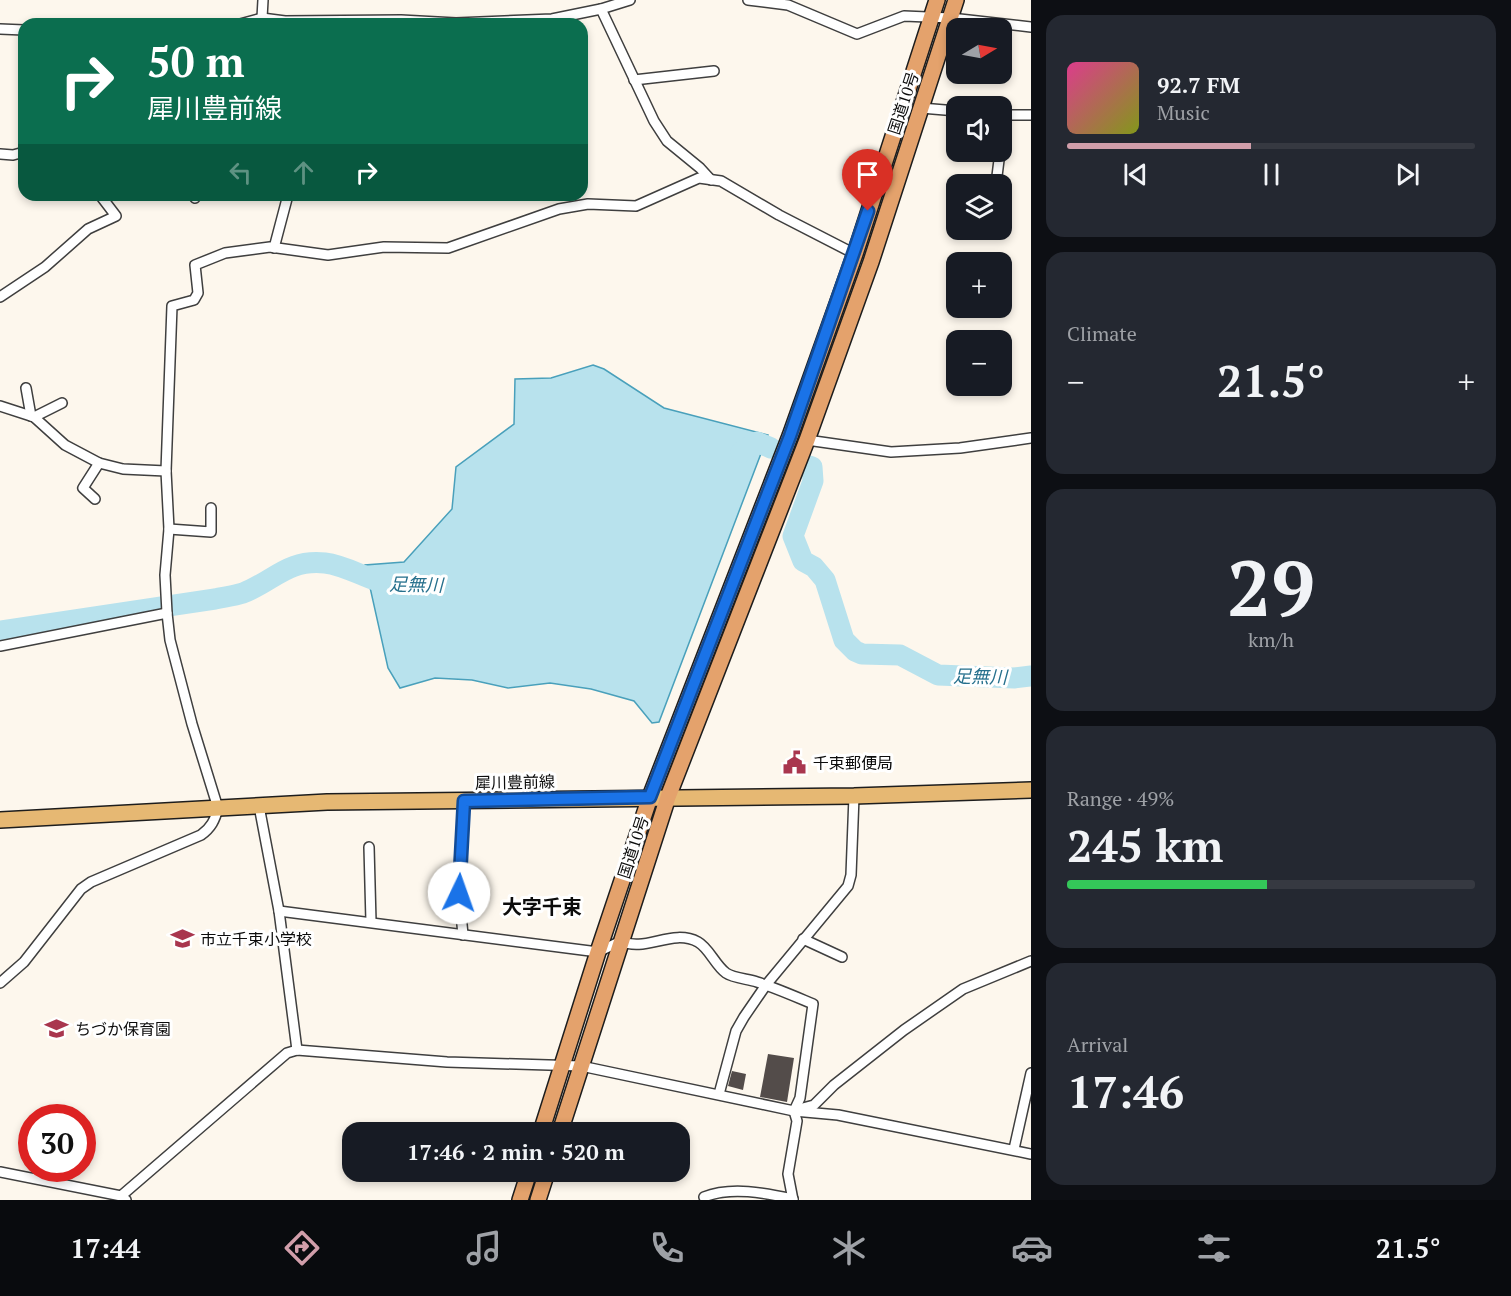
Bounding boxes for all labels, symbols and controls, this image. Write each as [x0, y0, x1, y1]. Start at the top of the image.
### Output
north arrow [946, 18, 1012, 84]
map controls [946, 18, 1012, 396]
text: 50 m [147, 33, 245, 89]
icon: right [48, 42, 126, 120]
street label: 国道10号 [882, 69, 924, 137]
text: 92.7 FM [1157, 70, 1240, 99]
text: 犀川豊前線 [147, 90, 282, 126]
button: sound [946, 96, 1012, 162]
text: Music [1157, 99, 1210, 126]
pin [842, 149, 893, 211]
icon: left [224, 156, 257, 189]
icon: ahead [287, 156, 320, 189]
icon: right [350, 156, 383, 189]
icon: arrive [851, 158, 884, 191]
icon: previous [1119, 158, 1152, 191]
icon: pause [1255, 158, 1288, 191]
icon: next [1391, 158, 1424, 191]
button: layers [946, 174, 1012, 240]
button: + [946, 252, 1012, 318]
text: Climate [1067, 320, 1137, 347]
button: − [946, 330, 1012, 396]
text: 21.5° [1217, 350, 1325, 410]
text: − [1067, 360, 1085, 403]
text: + [1457, 360, 1475, 403]
text: 29 [1227, 535, 1315, 638]
water label: 足無川 [389, 572, 445, 597]
text: km/h [1248, 626, 1294, 653]
water label: 足無川 [953, 664, 1009, 689]
public building icon: 千束郵便局 [782, 750, 808, 776]
place label: 千束郵便局 [813, 752, 893, 774]
street label: 犀川豊前線 [475, 770, 555, 794]
text: Range · 49% [1067, 785, 1174, 812]
street label: 国道10号 [612, 813, 654, 881]
text: 245 km [1067, 815, 1223, 875]
position arrow [427, 861, 491, 925]
district label: 大字千束 [502, 893, 582, 920]
school or university icon: 市立千束小学校 [169, 926, 195, 952]
place label: 市立千束小学校 [200, 928, 312, 950]
school or university icon: ちづか保育園 [44, 1016, 70, 1042]
place label: ちづか保育園 [75, 1018, 171, 1040]
text: Arrival [1067, 1031, 1128, 1058]
text: 17:46 [1067, 1061, 1184, 1121]
speed limit sign: 30 [18, 1104, 96, 1182]
text: 17:46 · 2 min · 520 m [407, 1137, 625, 1166]
icon: directions [281, 1227, 323, 1269]
icon: music [463, 1227, 505, 1269]
icon: phone [646, 1227, 688, 1269]
icon: climate [828, 1227, 870, 1269]
icon: car [1011, 1227, 1053, 1269]
icon: filters [1193, 1227, 1235, 1269]
text: 17:44 [70, 1230, 141, 1266]
text: 21.5° [1376, 1230, 1441, 1266]

